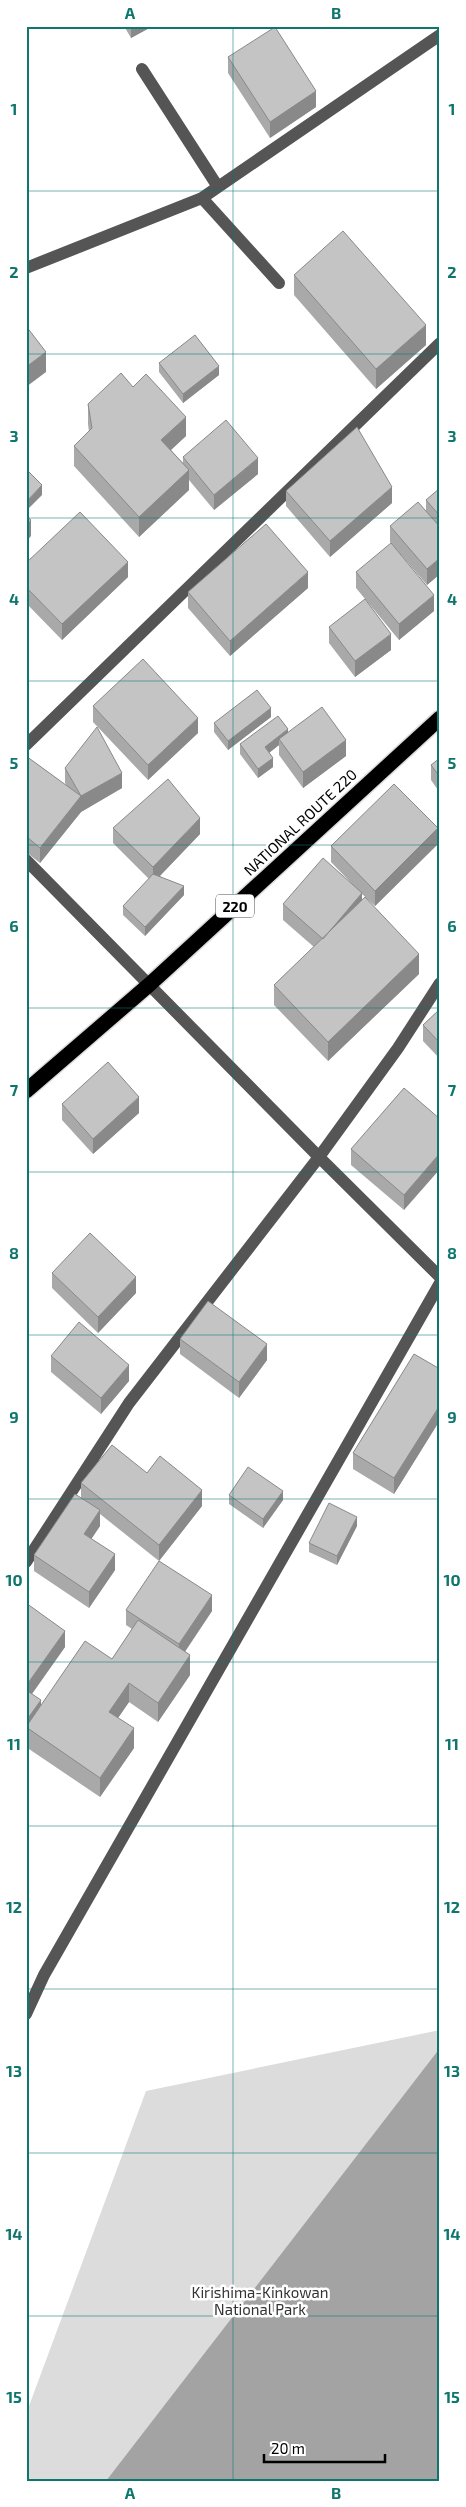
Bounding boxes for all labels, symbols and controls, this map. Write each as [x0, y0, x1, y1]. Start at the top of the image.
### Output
text: A [125, 3, 136, 22]
text: B [331, 3, 341, 22]
text: 1 [11, 99, 17, 118]
text: 1 [449, 99, 455, 118]
text: 2 [9, 262, 19, 281]
text: 2 [447, 262, 457, 281]
text: 3 [9, 426, 19, 445]
text: 3 [447, 426, 457, 445]
text: 4 [9, 589, 19, 608]
text: 4 [447, 589, 457, 608]
text: 5 [10, 753, 19, 772]
text: 5 [448, 753, 457, 772]
street label: NATIONAL ROUTE 220 [240, 765, 360, 879]
road number: 220 [216, 894, 254, 918]
text: 6 [9, 916, 19, 935]
text: 6 [447, 916, 457, 935]
text: 7 [10, 1080, 19, 1099]
text: 7 [448, 1080, 457, 1099]
text: 8 [9, 1243, 19, 1262]
text: 8 [447, 1243, 457, 1262]
text: 9 [9, 1407, 19, 1426]
text: 9 [447, 1407, 457, 1426]
text: 10 [5, 1570, 23, 1589]
text: 10 [443, 1570, 461, 1589]
text: 11 [7, 1734, 21, 1753]
text: 11 [445, 1734, 459, 1753]
text: 12 [6, 1897, 22, 1916]
text: 12 [444, 1897, 460, 1916]
text: 13 [6, 2061, 22, 2080]
text: 13 [444, 2061, 460, 2080]
text: 14 [5, 2224, 23, 2243]
text: 14 [443, 2224, 461, 2243]
park label: Kirishima-Kinkowan National Park [192, 2283, 328, 2318]
text: 15 [6, 2387, 22, 2406]
text: 15 [444, 2387, 460, 2406]
scale bar [264, 2432, 385, 2464]
text: 20 m [271, 2439, 305, 2457]
text: A [125, 2483, 136, 2502]
text: B [331, 2483, 341, 2502]

